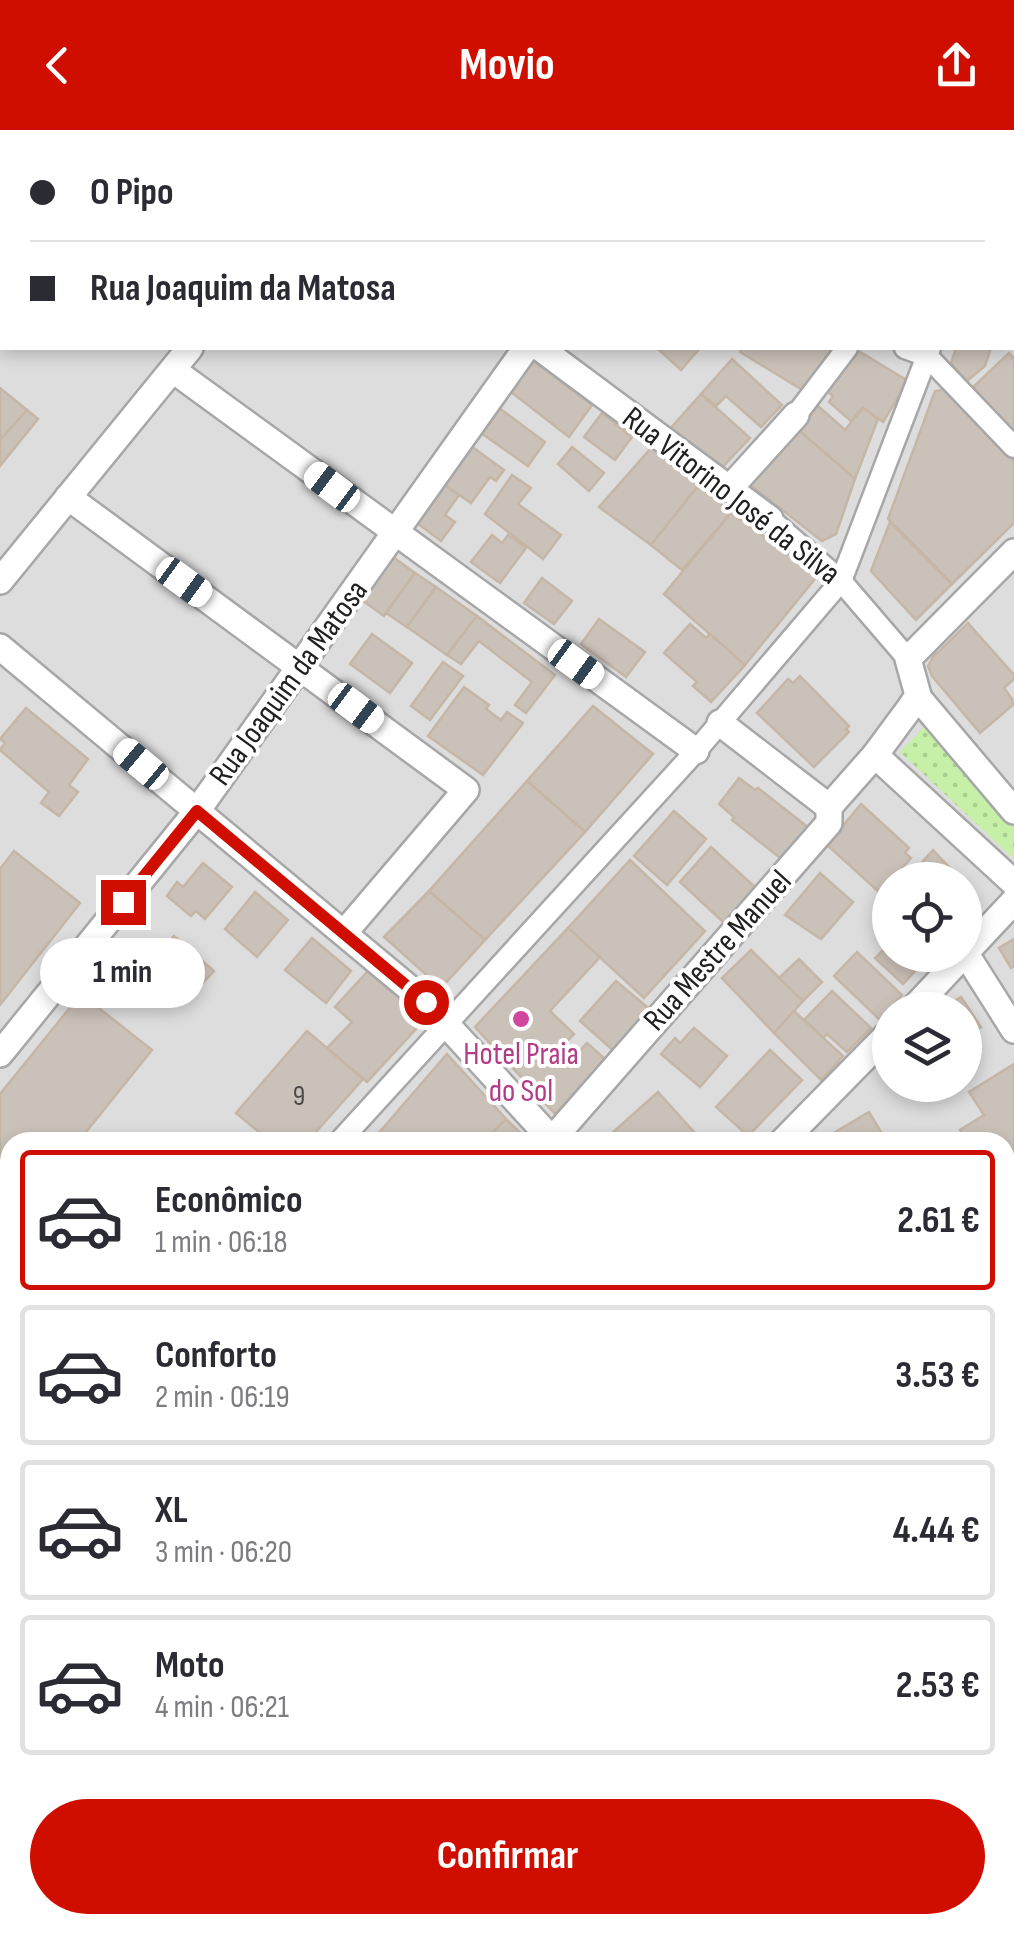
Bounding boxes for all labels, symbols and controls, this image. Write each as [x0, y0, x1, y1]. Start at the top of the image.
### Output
icon: back [30, 38, 85, 93]
text: Movio [459, 38, 555, 93]
icon: share [929, 38, 984, 93]
text: O Pipo [90, 170, 174, 215]
text: Rua Joaquim da Matosa [90, 266, 396, 311]
street label: Rua Vitorino José da Silva [614, 399, 848, 593]
car [299, 457, 365, 517]
car [151, 552, 217, 612]
street label: Rua Joaquim da Matosa [201, 573, 377, 793]
car [543, 634, 609, 694]
car [323, 678, 389, 738]
car [108, 733, 174, 795]
map controls [872, 862, 982, 1102]
button: locate [872, 862, 982, 972]
street label: Rua Mestre Manuel [636, 863, 800, 1039]
route end [101, 880, 146, 925]
callout: 1 min [41, 937, 206, 1007]
text: 1 min [93, 953, 152, 992]
route start [404, 980, 449, 1025]
button: layers [872, 992, 982, 1102]
marker: Hotel Praia do Sol [510, 1008, 532, 1030]
place label: Hotel Praia do Sol [463, 1035, 579, 1111]
house number: 9 [293, 1080, 305, 1113]
icon: car [35, 1175, 125, 1265]
text: Econômico [155, 1178, 303, 1223]
text: 2.61 € [897, 1198, 980, 1243]
text: 1 min · 06:18 [155, 1223, 288, 1262]
icon: car [35, 1330, 125, 1420]
text: Conforto [155, 1333, 277, 1378]
text: 3.53 € [895, 1353, 980, 1398]
text: 2 min · 06:19 [155, 1378, 290, 1417]
icon: car [35, 1485, 125, 1575]
text: XL [155, 1488, 188, 1533]
text: 4.44 € [893, 1508, 980, 1553]
text: 3 min · 06:20 [155, 1533, 292, 1572]
icon: car [35, 1640, 125, 1730]
text: Moto [155, 1643, 225, 1688]
text: 2.53 € [896, 1663, 980, 1708]
text: 4 min · 06:21 [155, 1688, 289, 1727]
button: Confirmar [30, 1799, 985, 1914]

